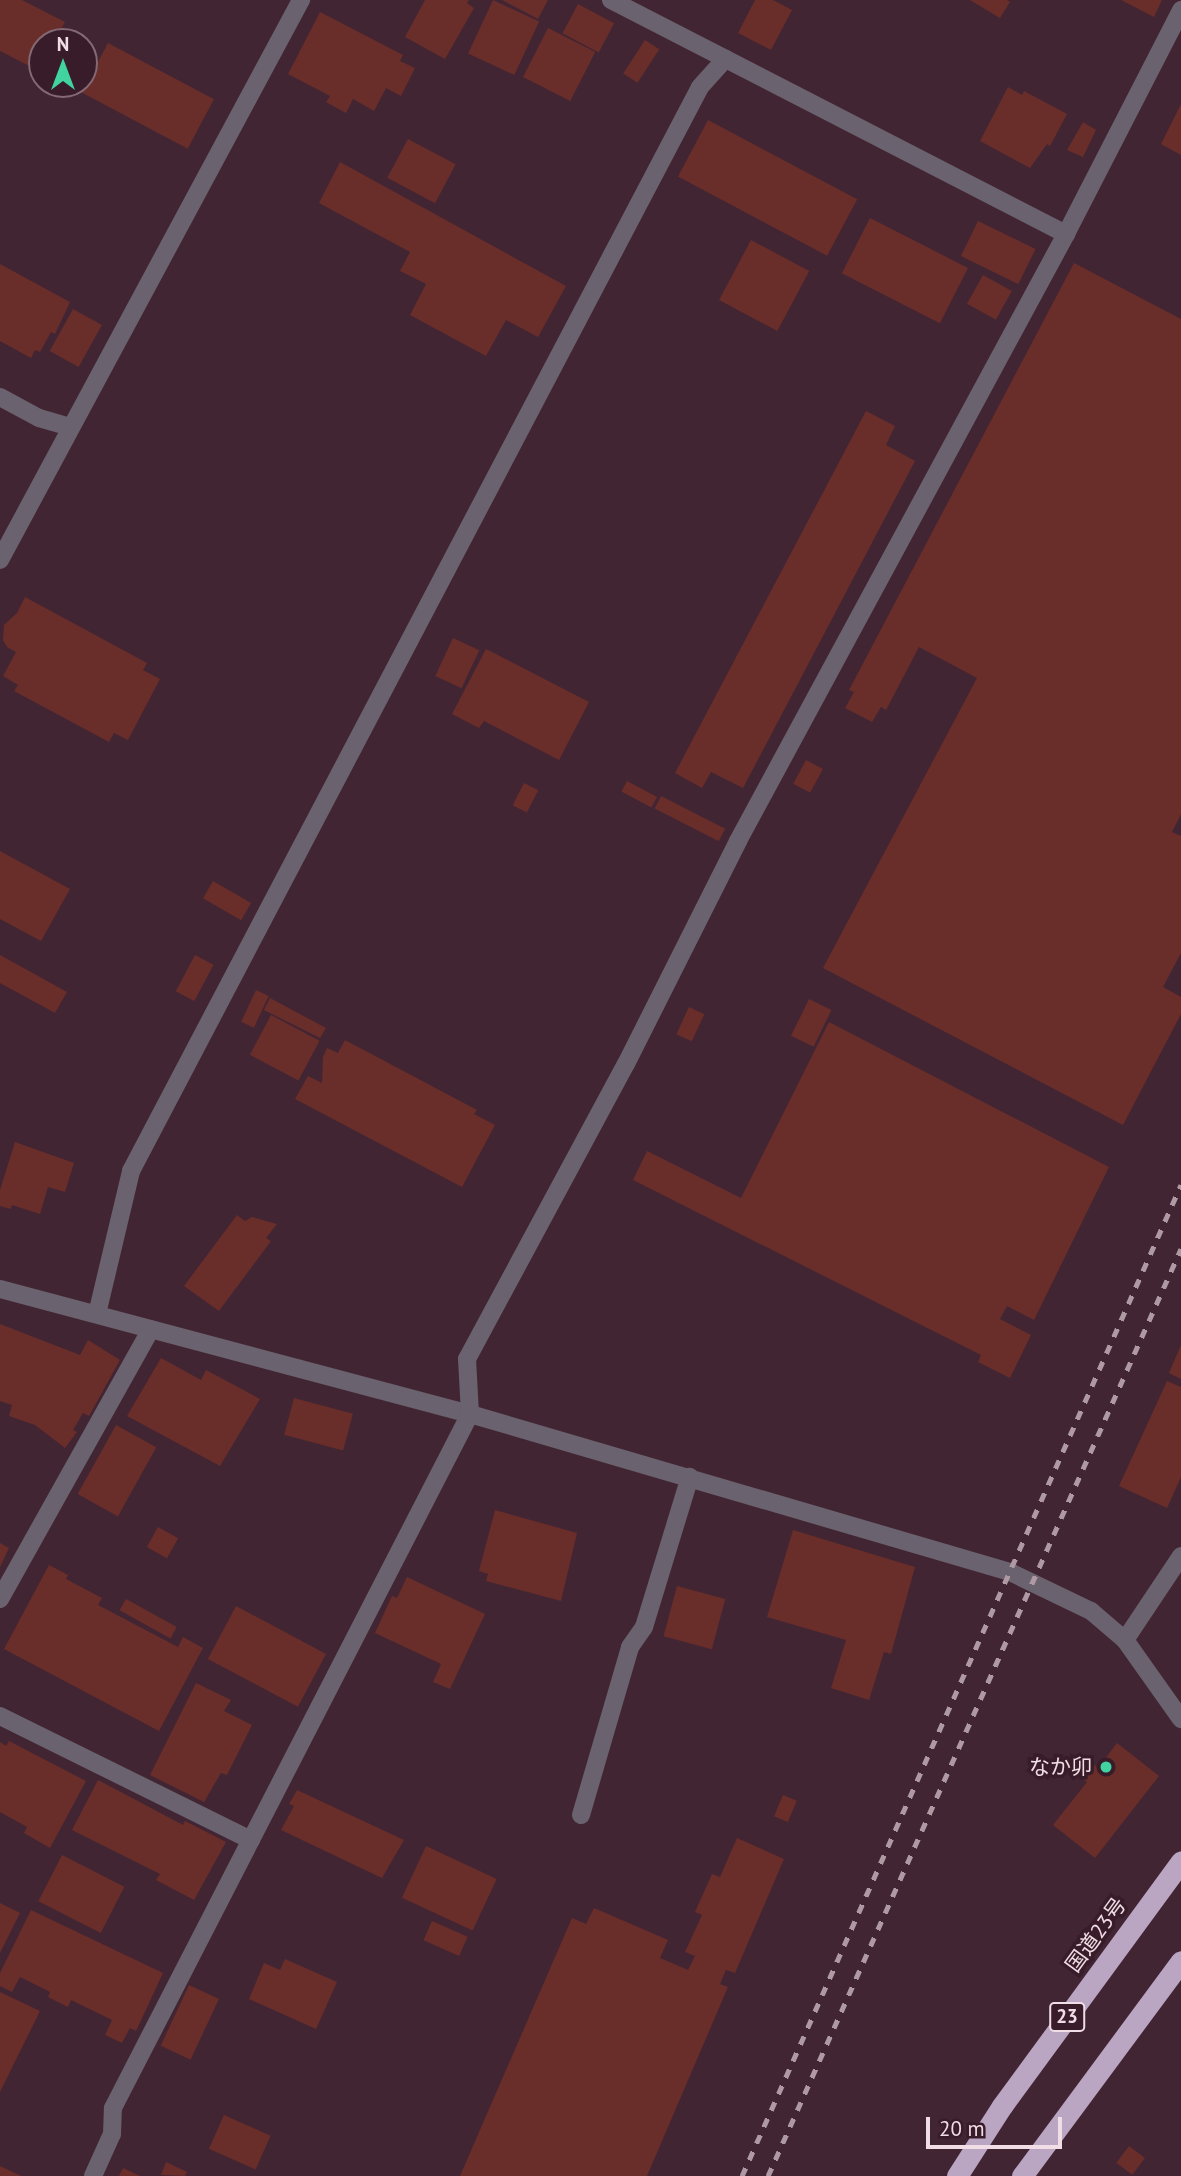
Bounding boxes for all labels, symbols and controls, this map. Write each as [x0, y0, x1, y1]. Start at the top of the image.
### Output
north arrow [28, 28, 98, 98]
text: N [57, 32, 69, 56]
place label: なか卯 [1029, 1754, 1092, 1780]
marker: なか卯 [1098, 1759, 1114, 1775]
street label: 国道23号 [1061, 1893, 1131, 1977]
road number: 23 [1048, 2002, 1086, 2033]
scale bar [929, 2102, 1066, 2146]
text: 20 m [939, 2115, 985, 2142]

